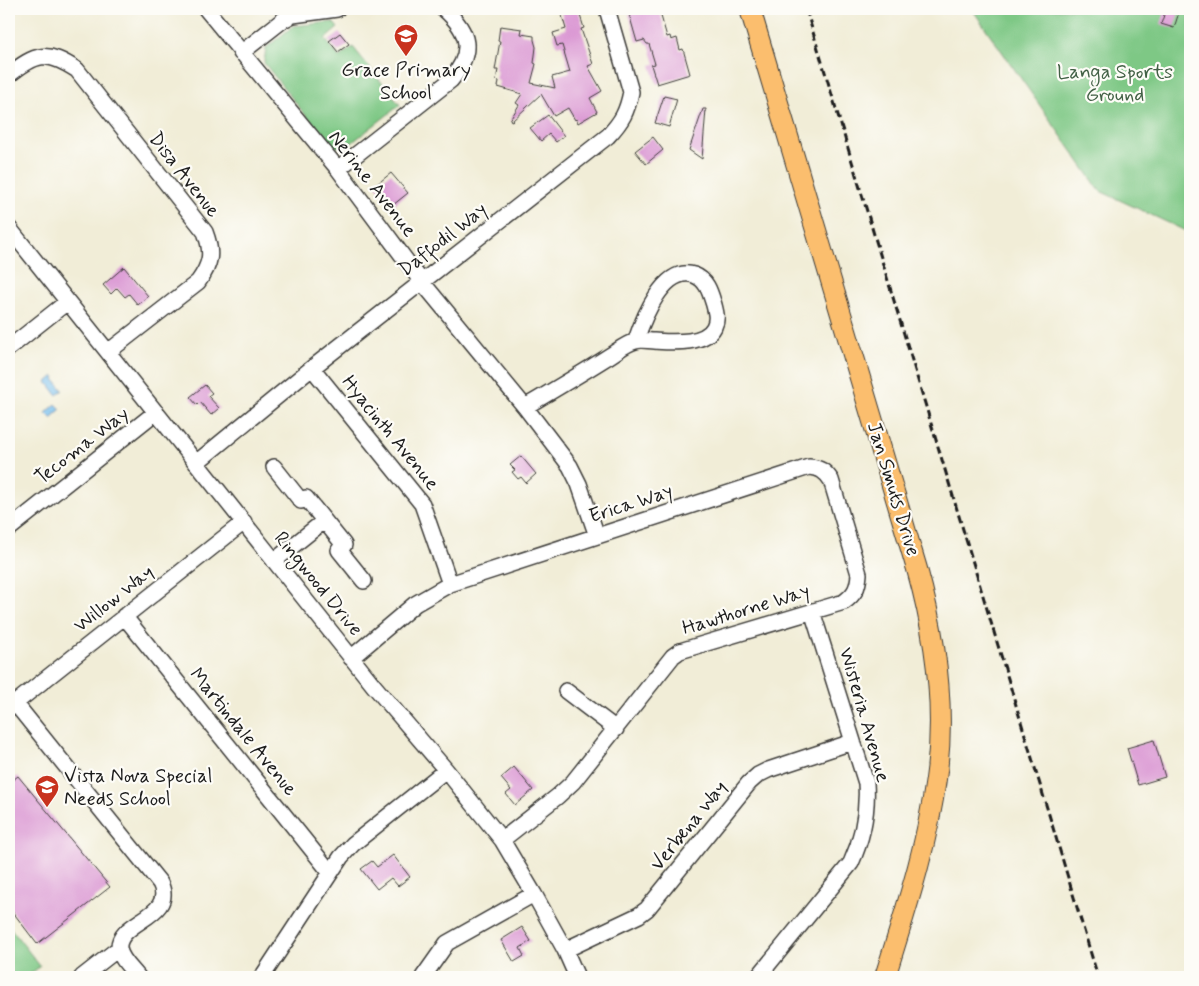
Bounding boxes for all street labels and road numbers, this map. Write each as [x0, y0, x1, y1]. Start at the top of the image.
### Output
street label: Nerine Avenue [322, 125, 422, 243]
street label: Disa Avenue [142, 127, 226, 223]
street label: Daffodil Way [393, 197, 494, 285]
street label: Hyacinth Avenue [335, 370, 445, 496]
street label: Tecoma Way [29, 401, 135, 491]
street label: Jan Smuts Drive [860, 419, 926, 559]
street label: Erica Way [586, 478, 676, 530]
street label: Ringwood Drive [267, 526, 369, 643]
street label: Willow Way [68, 559, 160, 639]
street label: Hawthorne Way [679, 578, 813, 642]
street label: Wisteria Avenue [832, 645, 896, 786]
street label: Martindale Avenue [183, 662, 303, 802]
street label: Verbena Way [644, 775, 734, 877]

